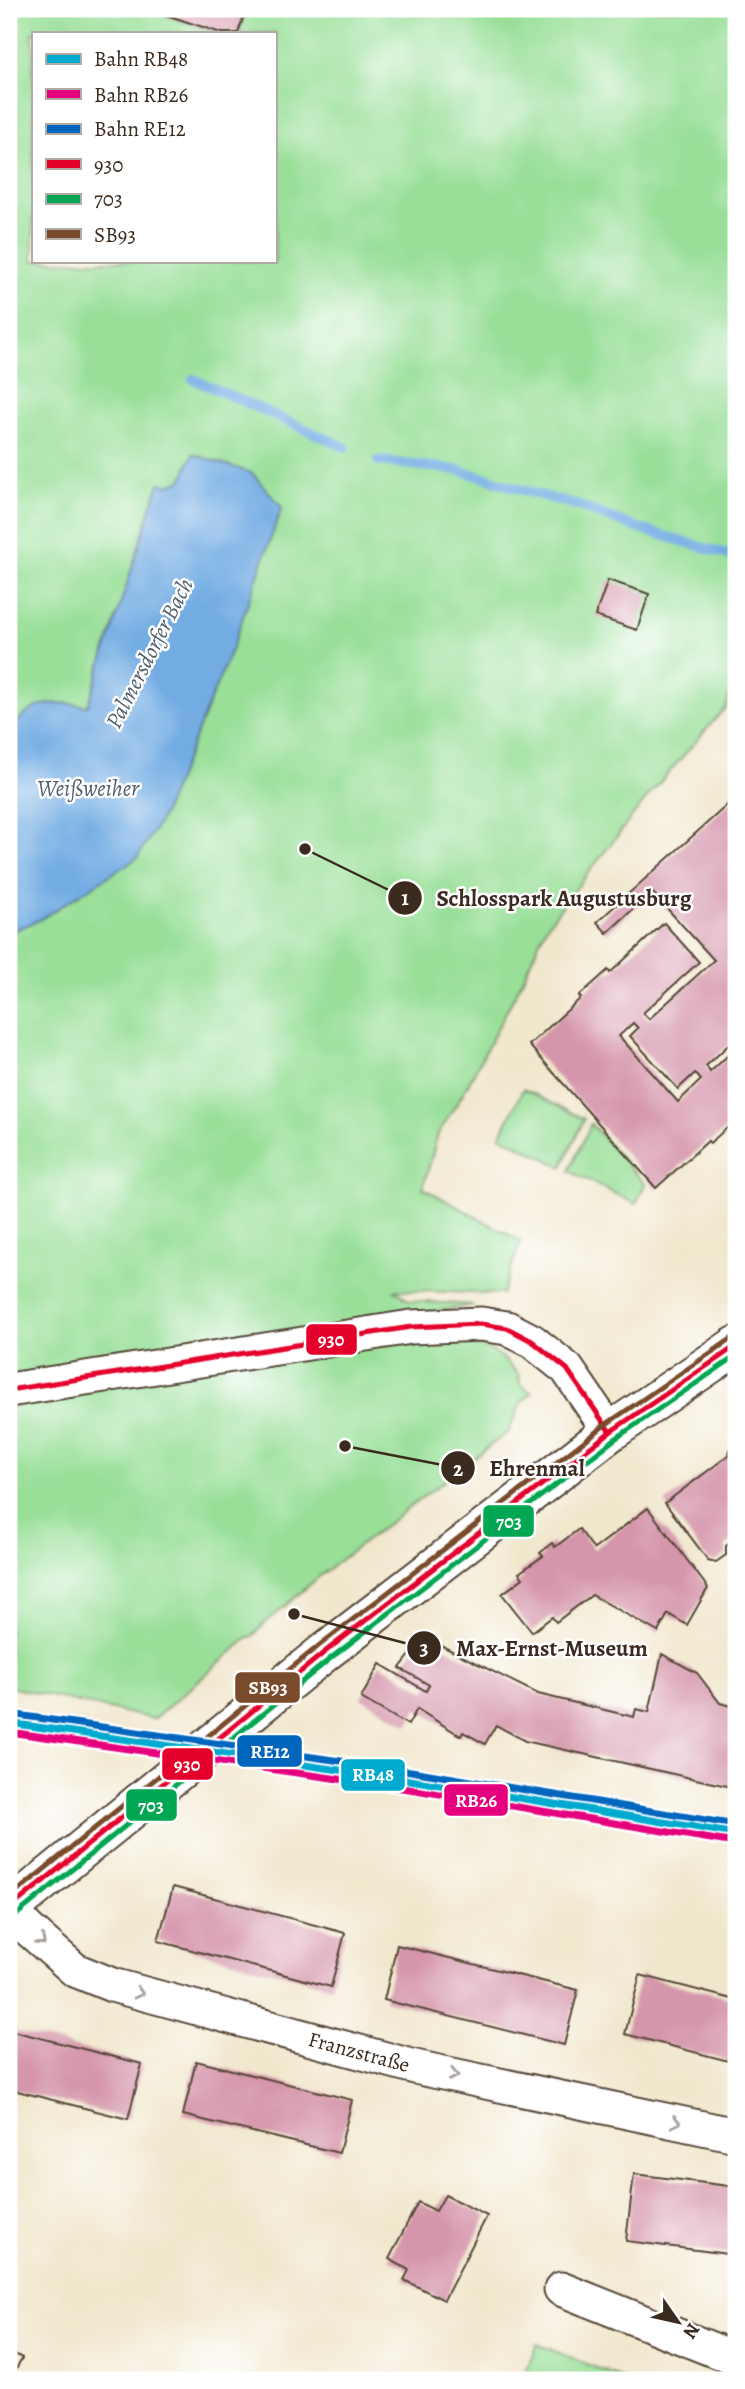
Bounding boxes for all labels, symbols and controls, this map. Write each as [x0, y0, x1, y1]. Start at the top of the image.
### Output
legend [32, 32, 276, 262]
text: Bahn RB48 [94, 45, 188, 73]
text: Bahn RB26 [94, 81, 189, 109]
text: Bahn RE12 [94, 115, 186, 143]
text: 930 [94, 151, 123, 179]
text: 703 [94, 185, 123, 213]
text: SB93 [94, 221, 136, 249]
water label: Palmersdorfer Bach [98, 573, 201, 734]
water label: Weißweiher [37, 773, 140, 804]
callout: Schlosspark Augustusburg [388, 876, 705, 920]
text: Schlosspark Augustusburg [437, 883, 692, 914]
text: 1 [401, 884, 409, 912]
line badge: 930 [305, 1323, 358, 1356]
text: 930 [318, 1327, 345, 1353]
callout: Ehrenmal [441, 1446, 599, 1490]
text: Ehrenmal [489, 1453, 585, 1484]
text: 2 [453, 1455, 463, 1483]
line badge: 703 [482, 1504, 535, 1538]
text: 703 [496, 1509, 522, 1535]
callout: Max-Ernst-Museum [407, 1626, 662, 1670]
text: Max-Ernst-Museum [456, 1633, 648, 1664]
text: 3 [419, 1634, 429, 1662]
line badge: SB93 [234, 1671, 301, 1704]
text: SB93 [248, 1675, 288, 1701]
line badge: RE12 [236, 1734, 303, 1768]
text: RE12 [250, 1739, 290, 1765]
line badge: 930 [161, 1747, 214, 1781]
text: 930 [174, 1752, 201, 1778]
line badge: RB48 [340, 1758, 406, 1792]
text: RB48 [352, 1762, 394, 1788]
line badge: RB26 [443, 1783, 509, 1817]
line badge: 703 [125, 1788, 178, 1822]
text: RB26 [455, 1788, 497, 1814]
text: 703 [138, 1793, 164, 1819]
one-way arrow [33, 1933, 46, 1945]
one-way arrow [133, 1985, 145, 1999]
street label: Franzstraße [305, 2025, 413, 2079]
one-way arrow [448, 2067, 460, 2082]
one-way arrow [670, 2114, 682, 2129]
north arrow [644, 2288, 714, 2358]
text: N [677, 2318, 706, 2344]

